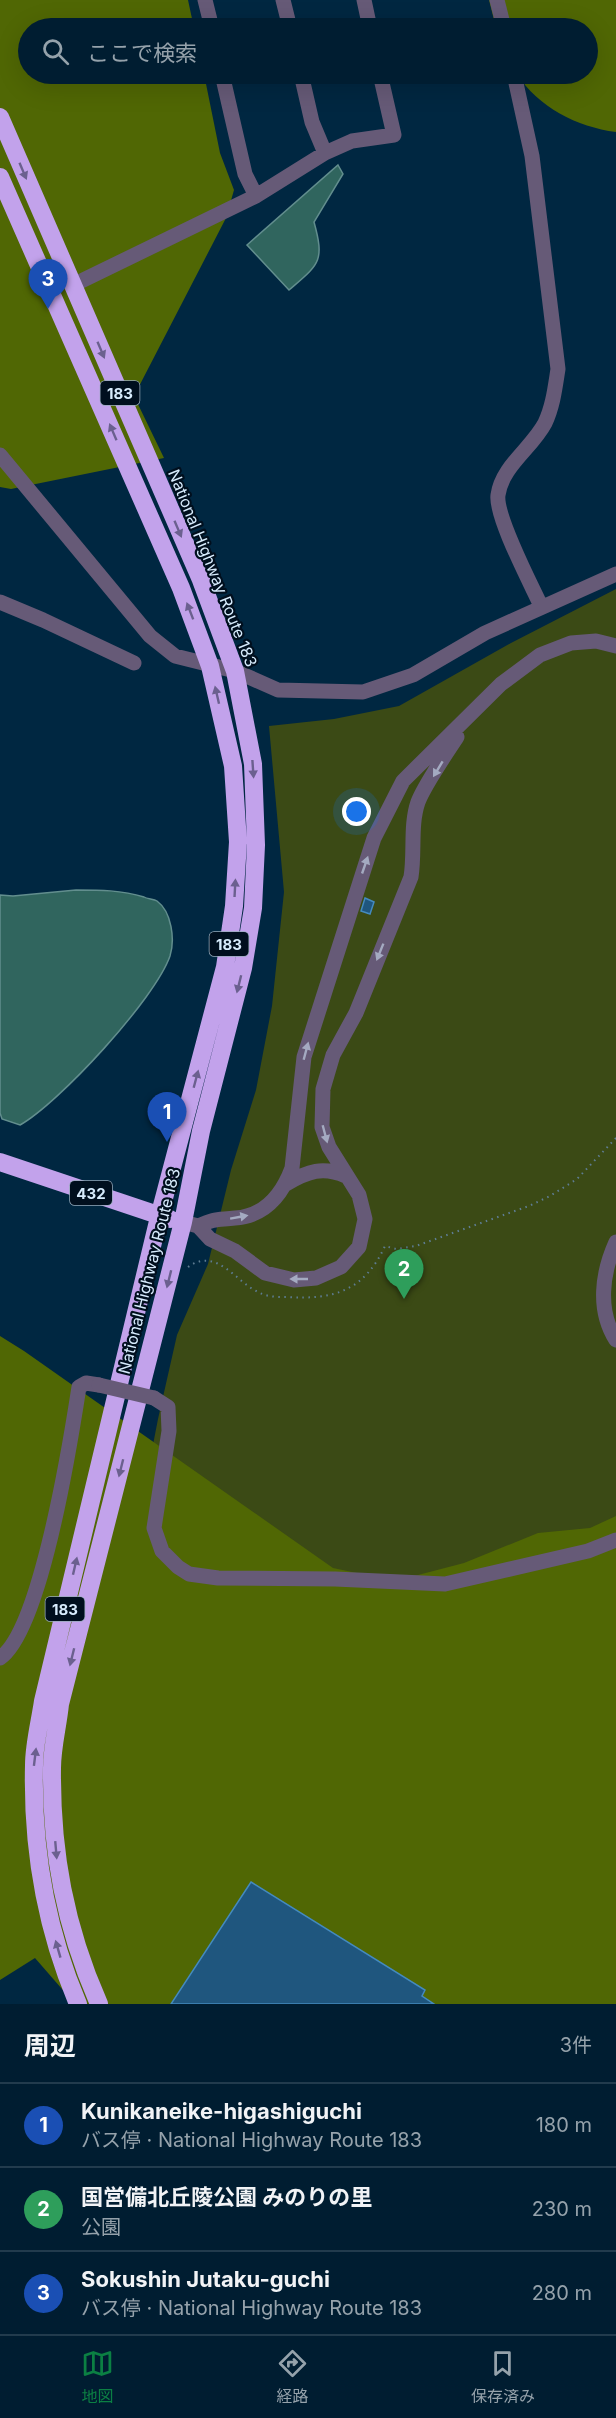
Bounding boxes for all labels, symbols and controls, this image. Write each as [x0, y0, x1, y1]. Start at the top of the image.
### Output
search box [18, 18, 598, 84]
icon: search [39, 35, 72, 68]
text: ここで検索 [87, 40, 197, 66]
one-way arrow [18, 162, 28, 180]
pin: 3 [28, 260, 68, 309]
one-way arrow [96, 341, 106, 359]
road number: 183 [100, 381, 140, 405]
one-way arrow [107, 423, 117, 441]
street label: National Highway Route 183 [164, 466, 262, 670]
one-way arrow [173, 520, 183, 538]
one-way arrow [184, 602, 194, 620]
one-way arrow [212, 686, 221, 705]
one-way arrow [248, 760, 257, 779]
one-way arrow [432, 761, 443, 777]
your location [342, 797, 371, 826]
one-way arrow [361, 856, 371, 874]
one-way arrow [230, 879, 240, 898]
road number: 183 [210, 932, 248, 956]
one-way arrow [375, 943, 385, 961]
one-way arrow [234, 975, 244, 993]
one-way arrow [302, 1042, 311, 1060]
one-way arrow [191, 1070, 201, 1088]
pin: 1 [148, 1092, 186, 1142]
one-way arrow [321, 1125, 330, 1143]
street label: National Highway Route 183 [114, 1166, 184, 1376]
road number: 432 [70, 1181, 112, 1205]
one-way arrow [230, 1212, 249, 1221]
pin: 2 [384, 1250, 424, 1299]
one-way arrow [164, 1270, 173, 1288]
one-way arrow [289, 1274, 308, 1284]
one-way arrow [115, 1459, 125, 1477]
one-way arrow [71, 1557, 81, 1575]
road number: 183 [46, 1597, 84, 1621]
one-way arrow [67, 1648, 77, 1666]
one-way arrow [30, 1747, 40, 1766]
one-way arrow [51, 1840, 61, 1859]
one-way arrow [53, 1940, 62, 1958]
text: 周辺 [24, 2030, 76, 2061]
text: 3件 [560, 2033, 592, 2057]
text: Kunikaneike-higashiguchi [81, 2098, 362, 2124]
text: 1 [39, 2113, 48, 2137]
text: 180 m [536, 2113, 592, 2137]
text: バス停 · National Highway Route 183 [81, 2128, 422, 2152]
text: 国営備北丘陵公園 みのりの里 [81, 2184, 372, 2210]
text: 2 [37, 2197, 50, 2221]
text: 230 m [532, 2197, 592, 2221]
text: 公園 [81, 2215, 121, 2239]
text: Sokushin Jutaku-guchi [81, 2266, 330, 2292]
text: 3 [37, 2281, 50, 2305]
text: 280 m [532, 2281, 592, 2305]
text: バス停 · National Highway Route 183 [81, 2296, 422, 2320]
tab: 地図 [81, 2347, 114, 2407]
tab: 経路 [276, 2347, 309, 2407]
tab: 保存済み [471, 2347, 535, 2407]

